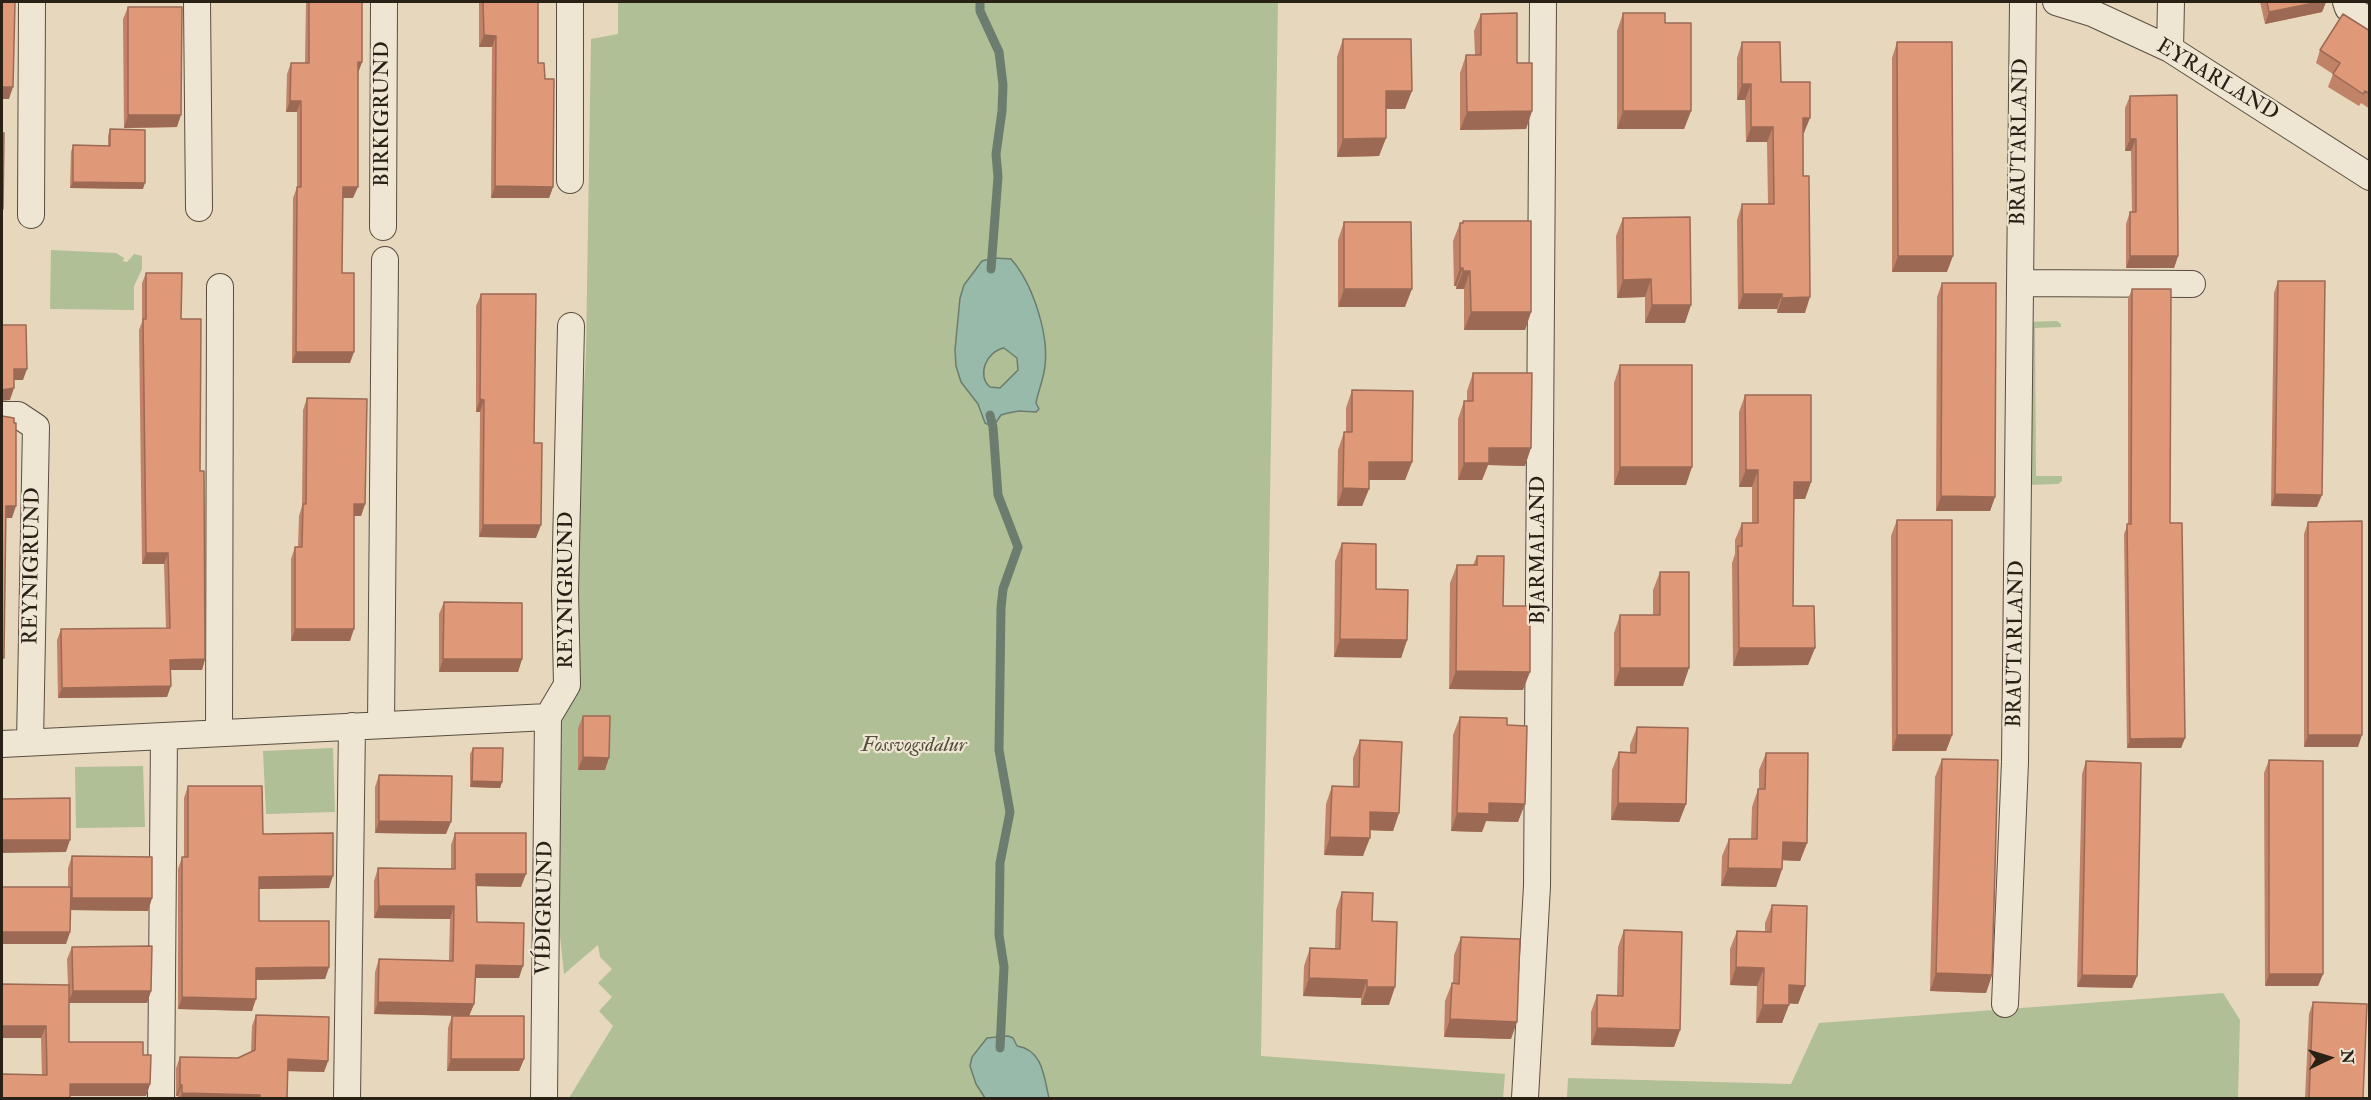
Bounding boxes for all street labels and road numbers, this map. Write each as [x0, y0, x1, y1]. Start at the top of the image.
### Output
street label: EYRARLAND [2151, 35, 2283, 127]
street label: BIRKIGRUND [370, 41, 396, 187]
street label: BRAUTARLAND [2007, 58, 2035, 226]
street label: BJARMALAND [1526, 476, 1552, 624]
street label: REYNIGRUND [19, 487, 47, 645]
street label: REYNIGRUND [554, 511, 580, 669]
street label: BRAUTARLAND [2003, 560, 2031, 728]
street label: VÍÐIGRUND [532, 841, 560, 975]

